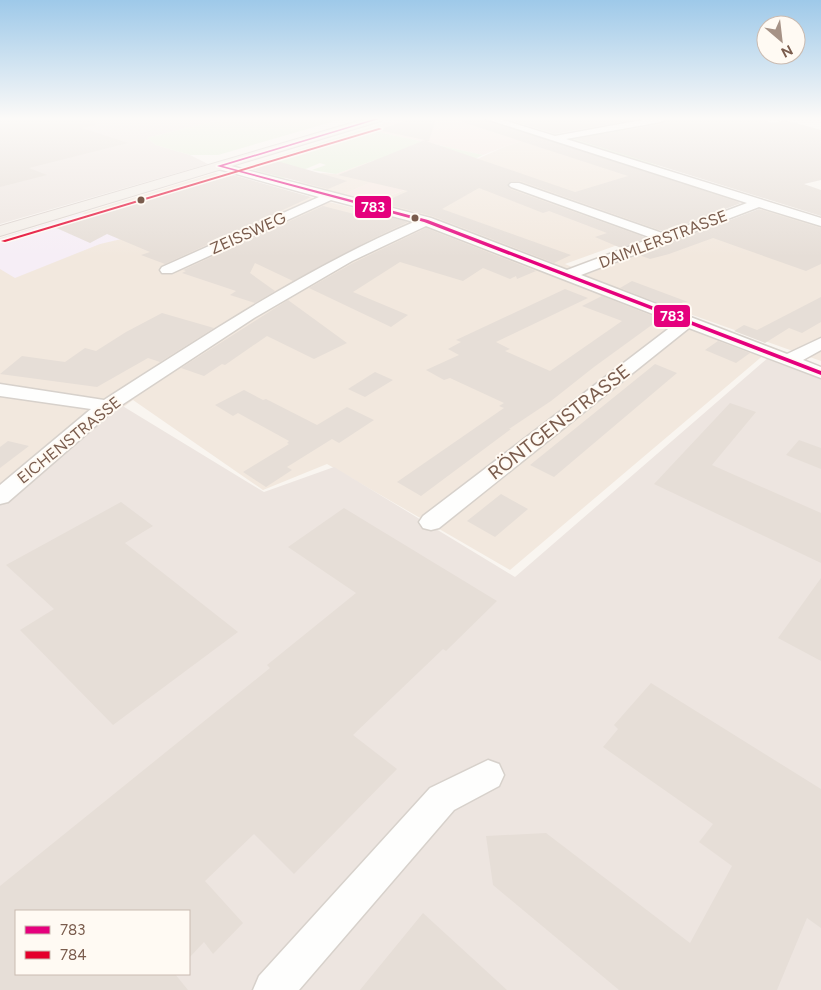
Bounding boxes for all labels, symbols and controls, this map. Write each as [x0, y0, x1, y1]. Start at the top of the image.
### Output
north arrow [756, 15, 806, 65]
text: N [778, 41, 796, 61]
unlabelled marker [136, 195, 146, 205]
line badge: 783 [354, 195, 392, 219]
text: 783 [361, 199, 385, 216]
street label: DAIMLERSTRASSE [596, 206, 730, 272]
street label: ZEISSWEG [207, 208, 289, 258]
unlabelled marker [410, 213, 420, 223]
line badge: 783 [653, 304, 691, 328]
text: 783 [660, 308, 684, 325]
street label: RÖNTGENSTRASSE [483, 359, 635, 485]
street label: EICHENSTRASSE [13, 392, 125, 488]
legend [15, 910, 190, 975]
text: 783 [60, 921, 85, 939]
text: 784 [60, 946, 87, 964]

